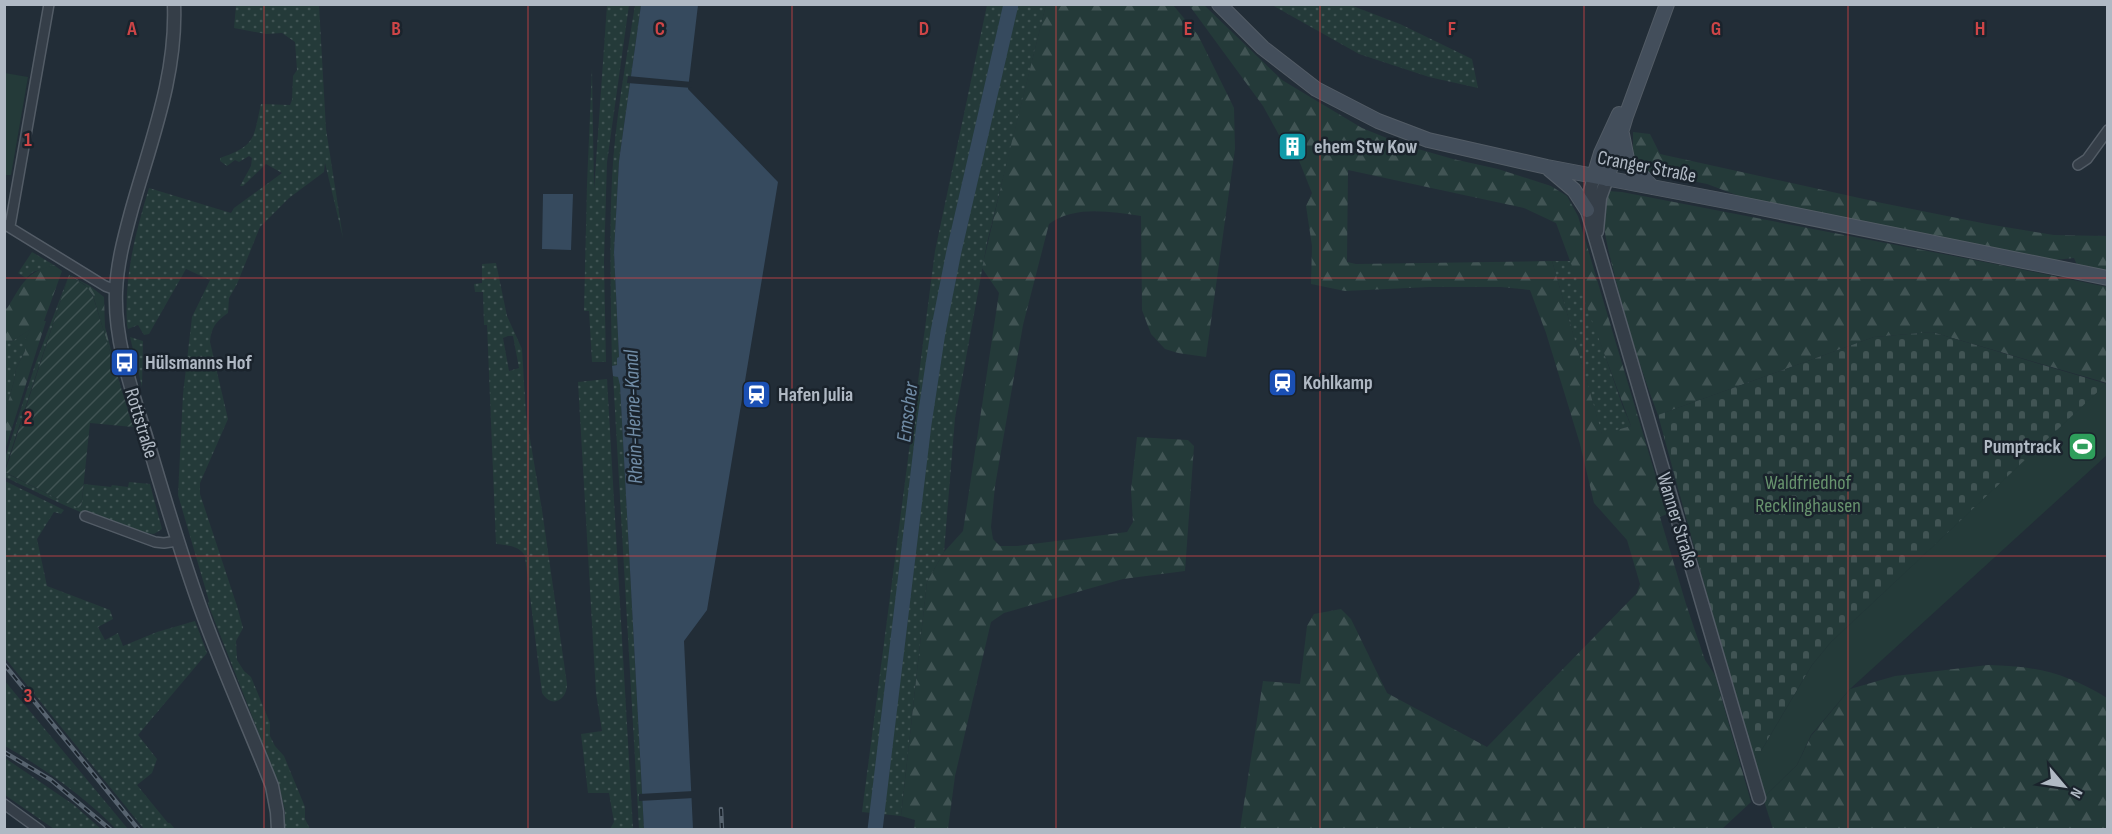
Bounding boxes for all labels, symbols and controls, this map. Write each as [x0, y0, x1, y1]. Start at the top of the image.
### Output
text: A [126, 17, 137, 41]
text: B [391, 17, 401, 41]
text: C [655, 17, 665, 41]
text: D [919, 17, 929, 41]
text: E [1184, 17, 1192, 41]
text: F [1448, 17, 1456, 41]
text: G [1711, 17, 1721, 41]
text: H [1975, 17, 1985, 41]
text: 1 [24, 128, 32, 152]
building icon: ehem Stw Kow [1277, 130, 1309, 162]
place label: ehem Stw Kow [1314, 135, 1417, 159]
street label: Cranger Straße [1595, 146, 1698, 188]
bus stop icon: Hülsmanns Hof [108, 346, 140, 378]
water label: Rhein-Herne-Kanal [619, 348, 648, 485]
place label: Hülsmanns Hof [145, 351, 253, 375]
station icon: Kohlkamp [1266, 366, 1298, 398]
place label: Kohlkamp [1303, 371, 1373, 395]
station icon: Hafen Julia [741, 378, 773, 410]
water label: Emscher [891, 380, 924, 443]
place label: Hafen Julia [778, 383, 853, 407]
street label: Rottstraße [119, 385, 163, 461]
text: 2 [24, 406, 32, 430]
sports icon: Pumptrack [2066, 430, 2098, 462]
place label: Pumptrack [1984, 435, 2062, 459]
street label: Wanner Straße [1651, 470, 1703, 571]
park label: Waldfriedhof Recklinghausen [1755, 471, 1861, 518]
text: 3 [24, 684, 33, 708]
north arrow [2034, 756, 2094, 816]
text: N [2065, 784, 2086, 801]

